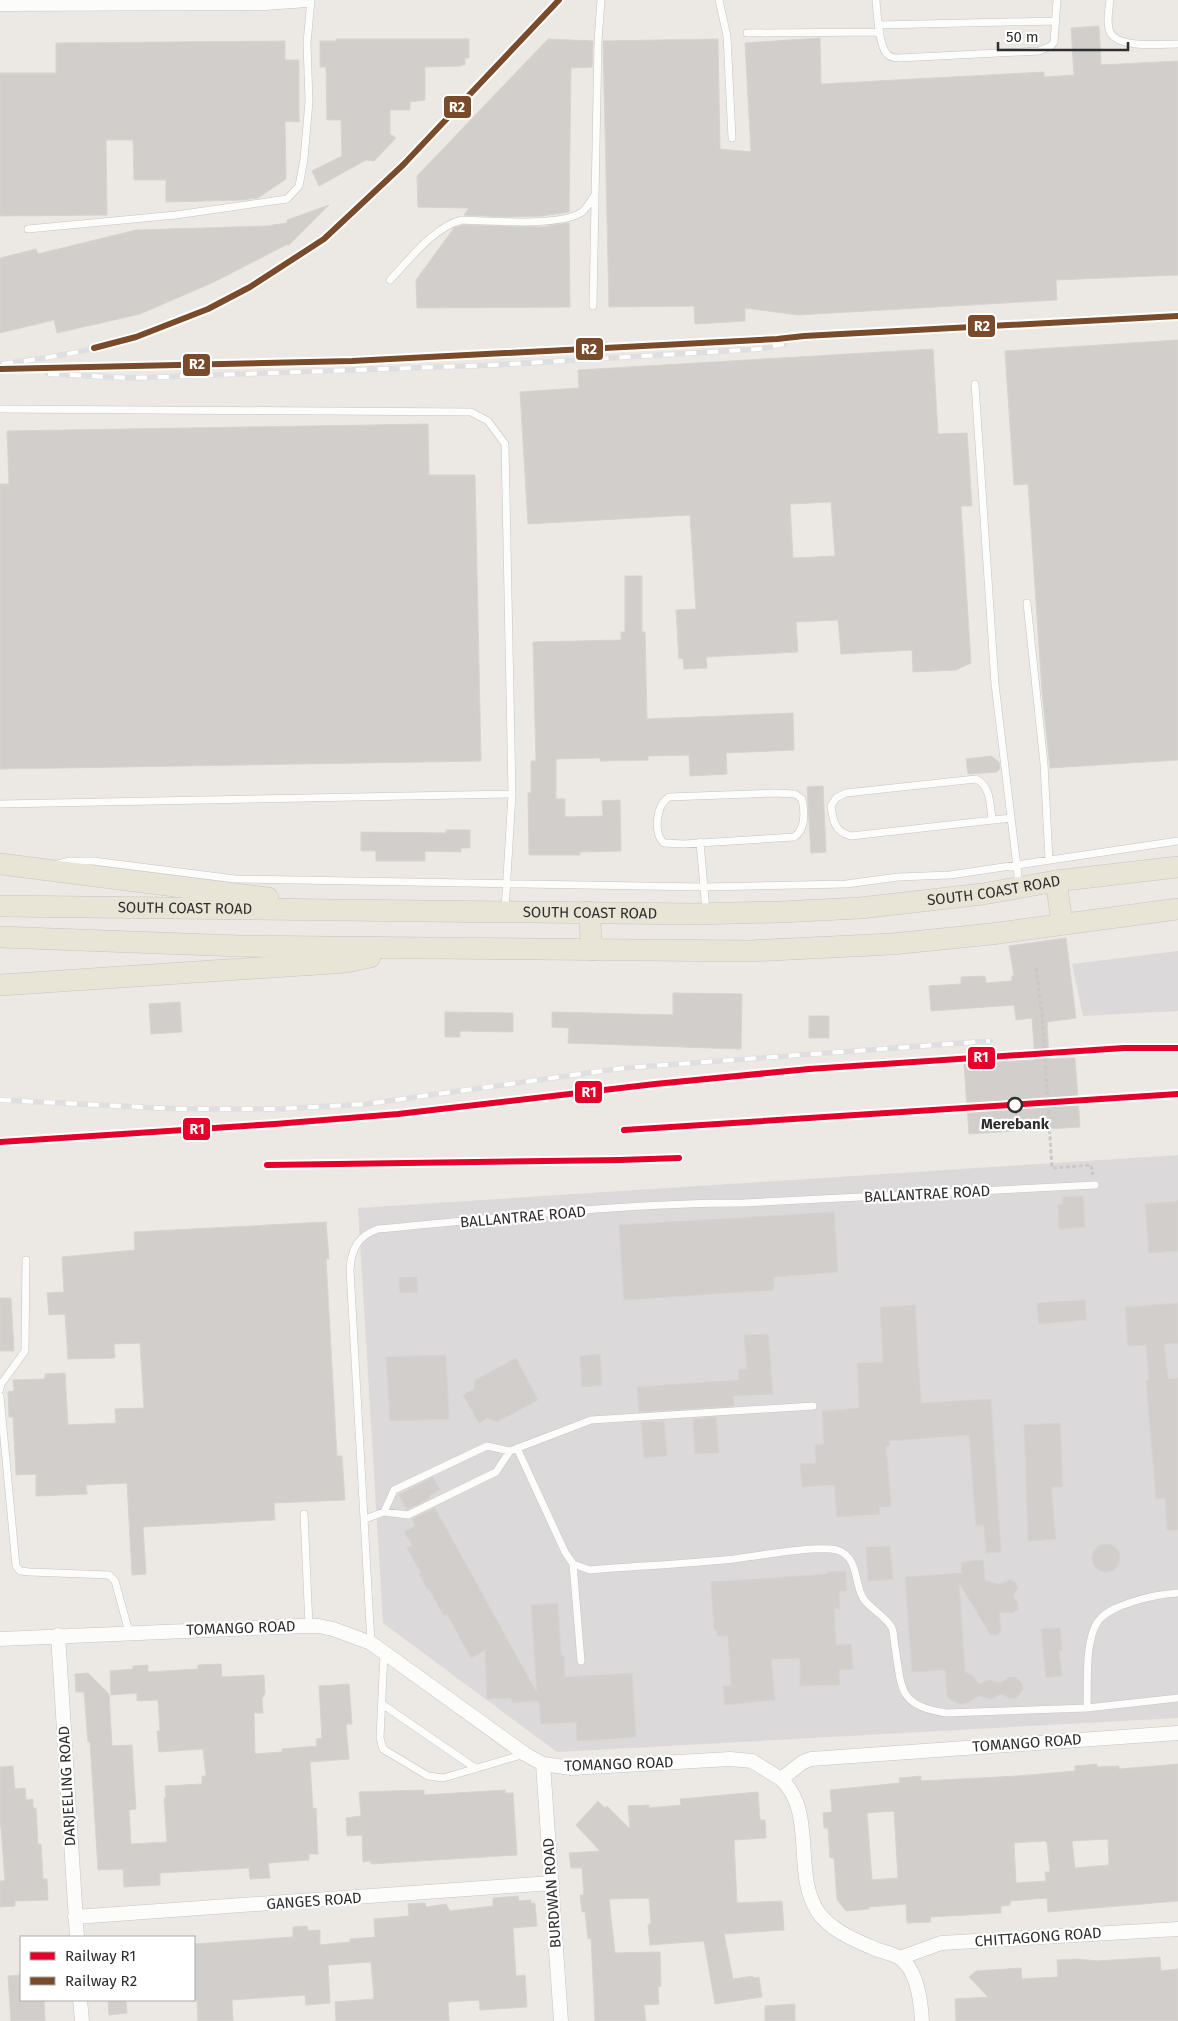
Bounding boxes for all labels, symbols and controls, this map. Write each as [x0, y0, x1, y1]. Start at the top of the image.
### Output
scale bar [998, 20, 1128, 52]
text: 50 m [1006, 28, 1039, 46]
line badge: R2 [443, 95, 472, 119]
text: R2 [449, 99, 465, 116]
line badge: R2 [967, 314, 996, 338]
text: R2 [974, 318, 990, 335]
line badge: R2 [575, 337, 604, 361]
text: R2 [581, 341, 597, 358]
line badge: R2 [182, 353, 211, 377]
text: R2 [189, 356, 205, 373]
street label: SOUTH COAST ROAD [926, 871, 1062, 909]
street label: SOUTH COAST ROAD [118, 898, 252, 918]
street label: SOUTH COAST ROAD [523, 903, 657, 923]
line badge: R1 [967, 1046, 996, 1070]
text: R1 [974, 1049, 988, 1066]
line badge: R1 [574, 1080, 603, 1104]
text: R1 [582, 1084, 596, 1101]
marker: Merebank [1007, 1097, 1023, 1113]
place label: Merebank [981, 1115, 1050, 1133]
line badge: R1 [182, 1117, 211, 1141]
text: R1 [190, 1121, 204, 1138]
street label: BALLANTRAE ROAD [863, 1182, 991, 1206]
street label: BALLANTRAE ROAD [459, 1203, 587, 1231]
street label: TOMANGO ROAD [186, 1617, 296, 1639]
street label: DARJEELING ROAD [55, 1725, 79, 1847]
street label: TOMANGO ROAD [972, 1730, 1082, 1756]
street label: TOMANGO ROAD [564, 1753, 674, 1775]
street label: BURDWAN ROAD [539, 1837, 565, 1949]
street label: GANGES ROAD [266, 1889, 362, 1913]
street label: CHITTAGONG ROAD [974, 1924, 1102, 1950]
legend [20, 1936, 195, 2001]
text: Railway R1 [65, 1947, 136, 1965]
text: Railway R2 [65, 1972, 137, 1990]

